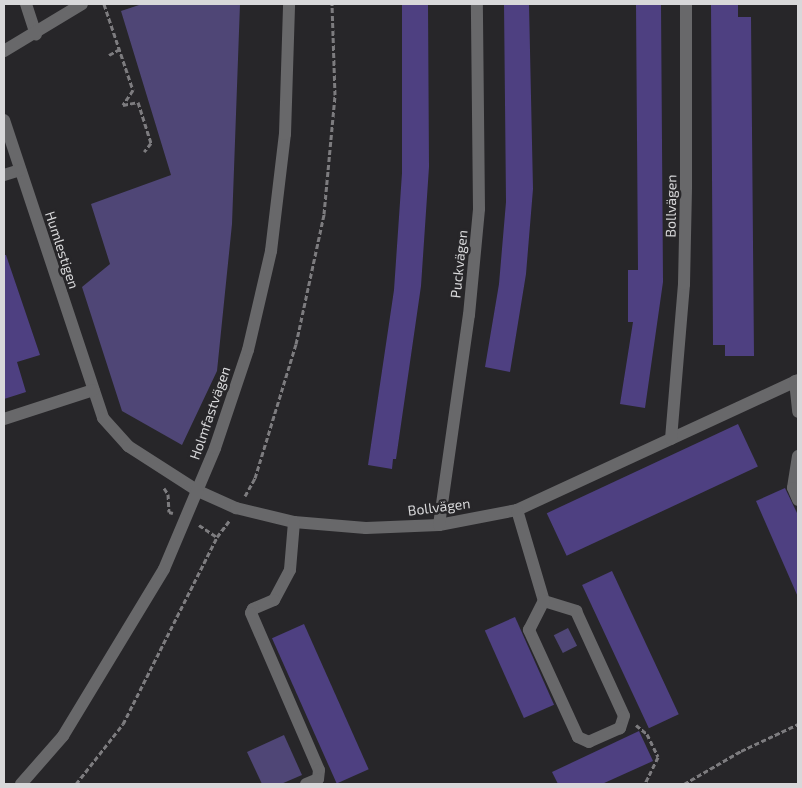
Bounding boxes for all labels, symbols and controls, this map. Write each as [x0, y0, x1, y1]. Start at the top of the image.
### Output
street label: Bollvägen [662, 174, 680, 238]
street label: Humlestigen [42, 209, 82, 291]
street label: Puckvägen [447, 229, 471, 299]
street label: Holmfastvägen [186, 364, 234, 462]
street label: Bollvägen [407, 495, 471, 519]

